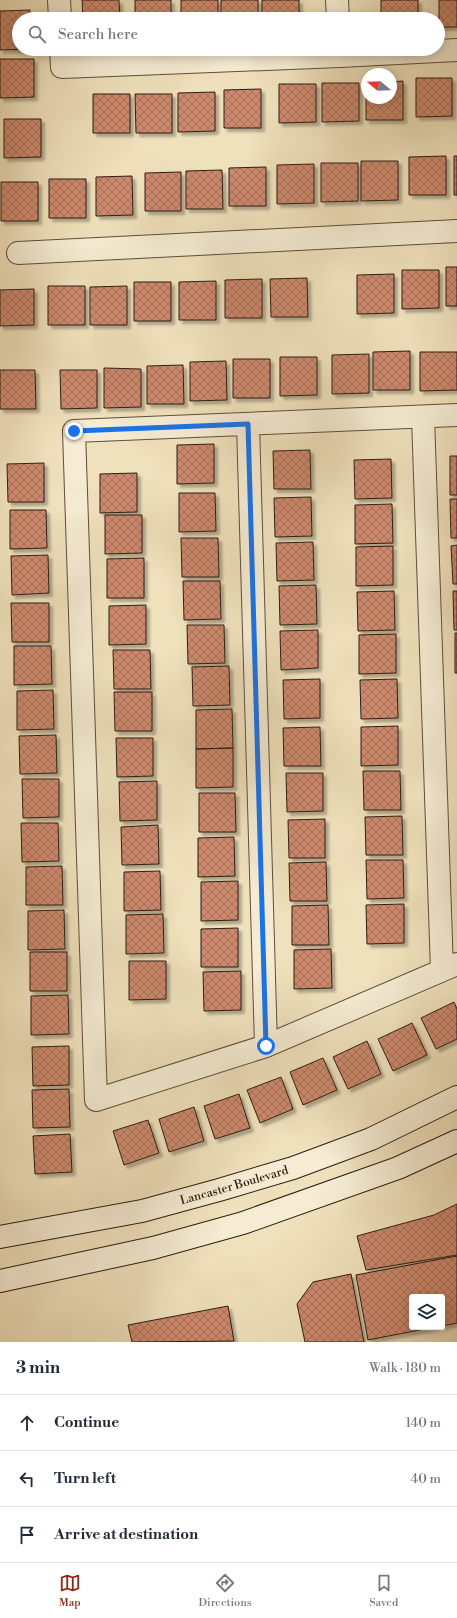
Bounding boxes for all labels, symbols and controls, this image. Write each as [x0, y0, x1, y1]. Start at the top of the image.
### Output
search box [12, 12, 445, 56]
icon: search [26, 23, 48, 45]
text: Search here [58, 25, 138, 44]
north arrow [361, 68, 397, 104]
route end [65, 422, 83, 440]
route start [257, 1037, 275, 1055]
street label: Lancaster Boulevard [178, 1162, 290, 1208]
map controls [409, 1294, 445, 1330]
button: layers [409, 1294, 445, 1330]
text: 3 min [16, 1357, 60, 1379]
text: Walk · 180 m [369, 1360, 441, 1376]
icon: ahead [16, 1412, 38, 1434]
text: Continue [54, 1413, 119, 1432]
text: 140 m [405, 1415, 441, 1431]
icon: left [16, 1468, 38, 1490]
text: Turn left [54, 1469, 116, 1488]
text: 40 m [411, 1471, 441, 1487]
icon: arrive [16, 1524, 38, 1546]
text: Arrive at destination [54, 1525, 198, 1544]
tab: Map [59, 1572, 81, 1610]
tab: Directions [199, 1572, 252, 1610]
tab: Saved [369, 1572, 398, 1610]

